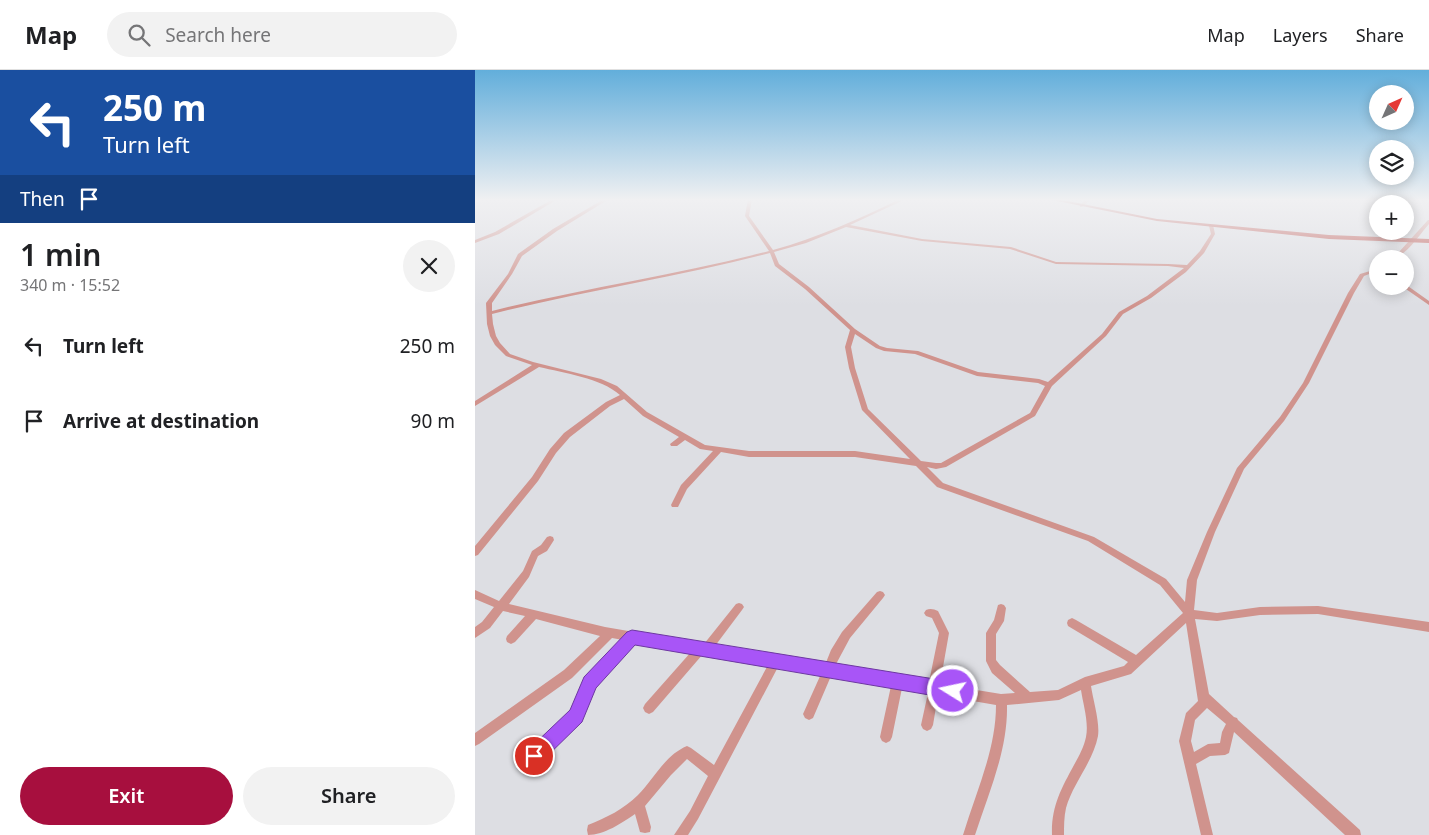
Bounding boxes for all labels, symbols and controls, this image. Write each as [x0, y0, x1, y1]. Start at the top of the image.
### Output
search box [107, 12, 457, 57]
text: Map [25, 18, 77, 51]
icon: search [125, 21, 153, 49]
text: Search here [165, 22, 271, 48]
text: Map [1207, 23, 1245, 47]
text: Layers [1273, 23, 1328, 47]
text: Share [1356, 23, 1404, 47]
text: 250 m [103, 84, 206, 131]
north arrow [1369, 85, 1414, 130]
map controls [1369, 85, 1414, 295]
icon: left [20, 90, 85, 155]
text: Turn left [103, 129, 190, 159]
button: layers [1369, 140, 1414, 185]
icon: arrive [75, 185, 103, 213]
text: Then [20, 186, 65, 212]
button: + [1369, 195, 1414, 240]
text: 1 min [20, 234, 101, 275]
button: close [403, 240, 455, 292]
button: − [1369, 250, 1414, 295]
text: 340 m · 15:52 [20, 274, 120, 296]
icon: left [20, 332, 48, 360]
text: Turn left [63, 333, 144, 359]
text: 250 m [400, 333, 455, 359]
icon: arrive [20, 407, 48, 435]
text: Arrive at destination [63, 408, 259, 434]
text: 90 m [411, 408, 455, 434]
position arrow [926, 664, 978, 716]
pin [513, 735, 555, 777]
icon: arrive [520, 742, 548, 770]
button: Exit [20, 767, 233, 825]
button: Share [243, 767, 455, 825]

